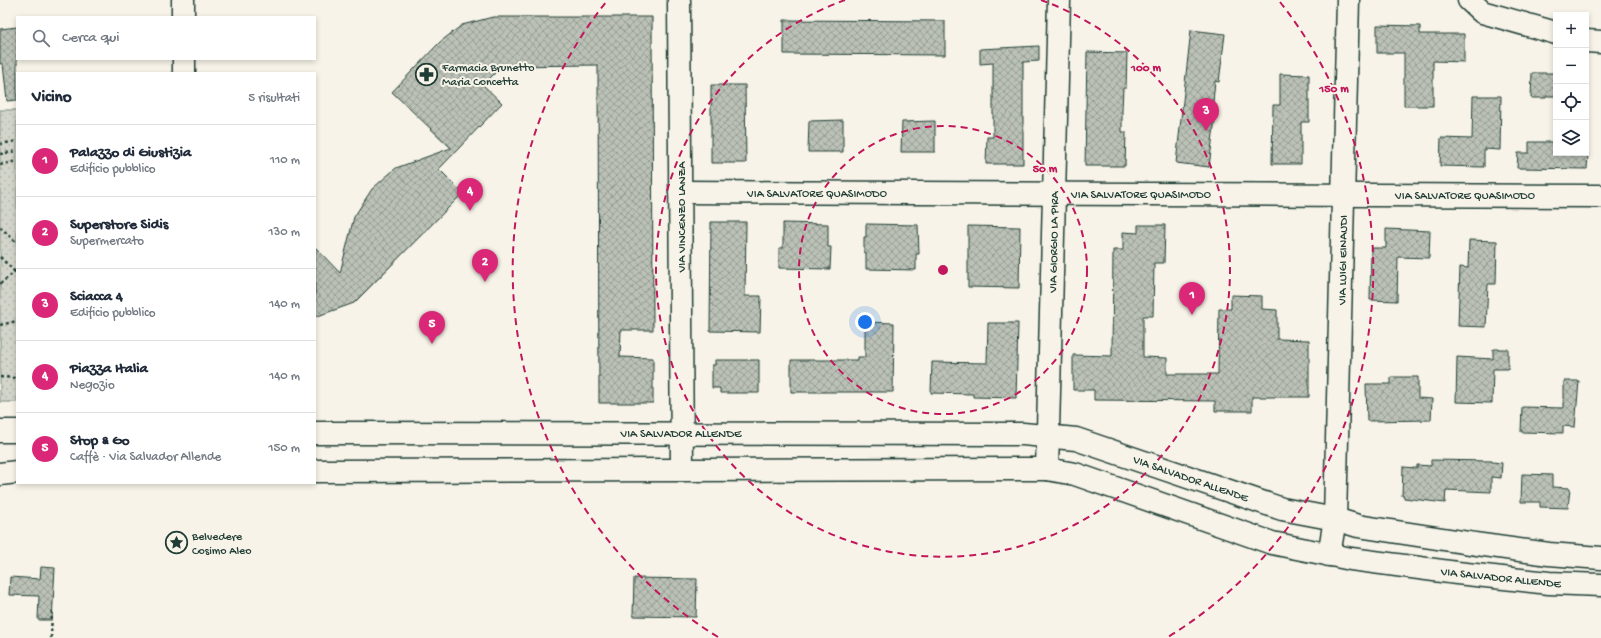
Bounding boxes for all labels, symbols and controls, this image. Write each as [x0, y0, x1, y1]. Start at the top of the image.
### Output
map controls [1553, 12, 1589, 156]
button: + [1553, 12, 1589, 48]
search box [16, 16, 316, 60]
icon: search [30, 27, 52, 49]
text: Cerca qui [62, 29, 119, 47]
button: − [1553, 48, 1589, 84]
pharmacy icon: Farmacia Brunetto Maria Concetta [414, 61, 440, 87]
place label: Farmacia Brunetto Maria Concetta [441, 62, 534, 90]
text: 100 m [1130, 62, 1161, 76]
text: 150 m [1318, 83, 1349, 97]
button: locate [1553, 84, 1589, 120]
text: Vicino [32, 88, 72, 108]
text: 5 risultati [248, 91, 300, 106]
pin: 3 [1193, 98, 1219, 131]
button: layers [1553, 120, 1589, 156]
text: Palazzo di Giustizia [70, 144, 191, 162]
text: 1 [42, 153, 48, 168]
text: 110 m [270, 153, 300, 168]
street label: VIA VINCENZO LANZA [676, 161, 690, 273]
text: Edificio pubblico [70, 162, 155, 177]
text: 50 m [1033, 163, 1058, 177]
pin: 4 [457, 178, 483, 211]
street label: VIA SALVATORE QUASIMODO [746, 188, 887, 202]
street label: VIA SALVATORE QUASIMODO [1070, 189, 1211, 203]
street label: VIA GIORGIO LA PIRA [1047, 190, 1063, 294]
street label: VIA SALVATORE QUASIMODO [1394, 190, 1535, 204]
street label: VIA LUIGI EINAUDI [1336, 215, 1352, 306]
text: Superstore Sidis [70, 216, 168, 234]
text: 2 [42, 225, 48, 240]
text: 130 m [268, 225, 300, 240]
text: Supermercato [70, 234, 144, 249]
pin: 2 [472, 249, 498, 282]
centre of rings [936, 263, 950, 277]
pin: 1 [1179, 282, 1205, 315]
text: Sciacca 4 [70, 288, 123, 306]
text: 3 [42, 297, 48, 312]
text: 140 m [269, 297, 300, 312]
text: Edificio pubblico [70, 306, 155, 321]
pin: 5 [419, 311, 445, 344]
your location [855, 312, 875, 332]
text: Piazza Italia [70, 360, 148, 378]
text: 4 [42, 369, 48, 384]
text: 140 m [269, 369, 300, 384]
text: Negozio [70, 378, 115, 393]
street label: VIA SALVADOR ALLENDE [620, 428, 742, 442]
text: Stop & Go [70, 432, 130, 450]
text: 5 [42, 441, 48, 456]
text: 150 m [268, 441, 300, 456]
text: Caffè · Via Salvador Allende [70, 450, 221, 465]
street label: VIA SALVADOR ALLENDE [1130, 453, 1250, 506]
place icon: Belvedere Cosimo Aleo [164, 530, 190, 556]
place label: Belvedere Cosimo Aleo [191, 531, 251, 559]
street label: VIA SALVADOR ALLENDE [1439, 566, 1562, 592]

